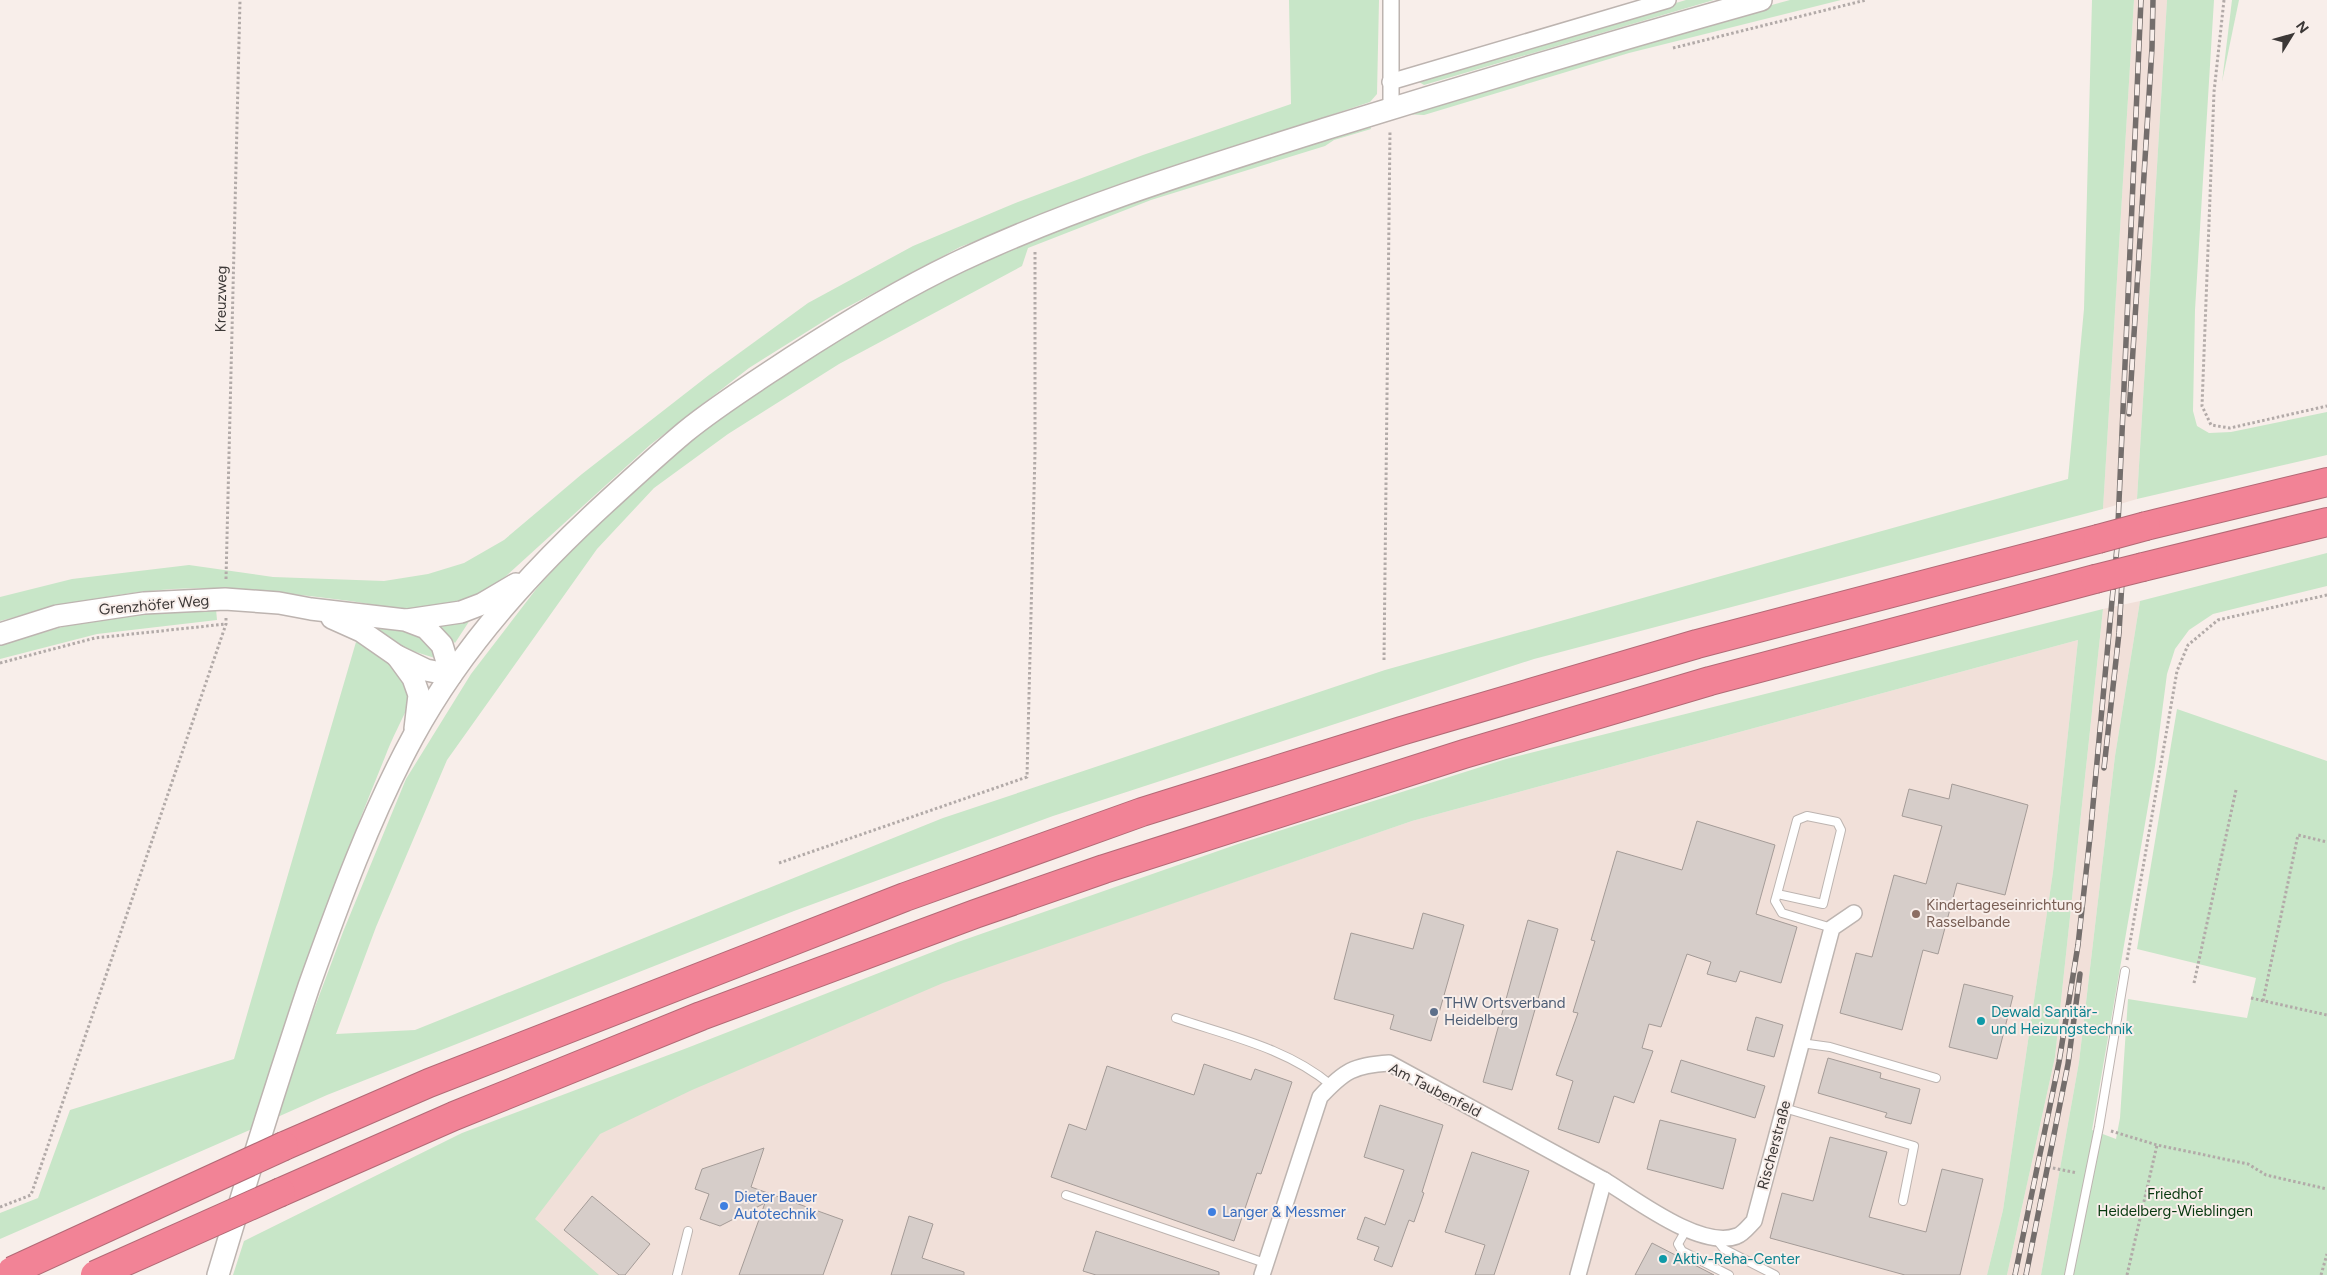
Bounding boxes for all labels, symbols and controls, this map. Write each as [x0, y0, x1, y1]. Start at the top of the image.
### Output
north arrow [2267, 10, 2317, 60]
text: N [2292, 18, 2312, 37]
street label: Kreuzweg [211, 265, 231, 333]
street label: Grenzhöfer Weg [98, 591, 210, 619]
place label: Kindertageseinrichtung Rasselbande [1926, 896, 2083, 931]
marker: Kindertageseinrichtung Rasselbande [1910, 908, 1922, 920]
place label: THW Ortsverband Heidelberg [1444, 994, 1566, 1029]
place label: Dewald Sanitär- und Heizungstechnik [1991, 1003, 2133, 1038]
marker: THW Ortsverband Heidelberg [1428, 1006, 1440, 1018]
marker: Dewald Sanitär- und Heizungstechnik [1975, 1015, 1987, 1027]
street label: Am Taubenfeld [1386, 1059, 1484, 1121]
street label: Rischerstraße [1753, 1098, 1795, 1192]
park label: Friedhof Heidelberg-Wieblingen [2097, 1185, 2253, 1220]
place label: Dieter Bauer Autotechnik [734, 1188, 817, 1223]
marker: Dieter Bauer Autotechnik [718, 1200, 730, 1212]
place label: Langer & Messmer [1222, 1203, 1346, 1221]
marker: Langer & Messmer [1206, 1206, 1218, 1218]
place label: Aktiv-Reha-Center [1673, 1250, 1800, 1268]
marker: Aktiv-Reha-Center [1657, 1253, 1669, 1265]

